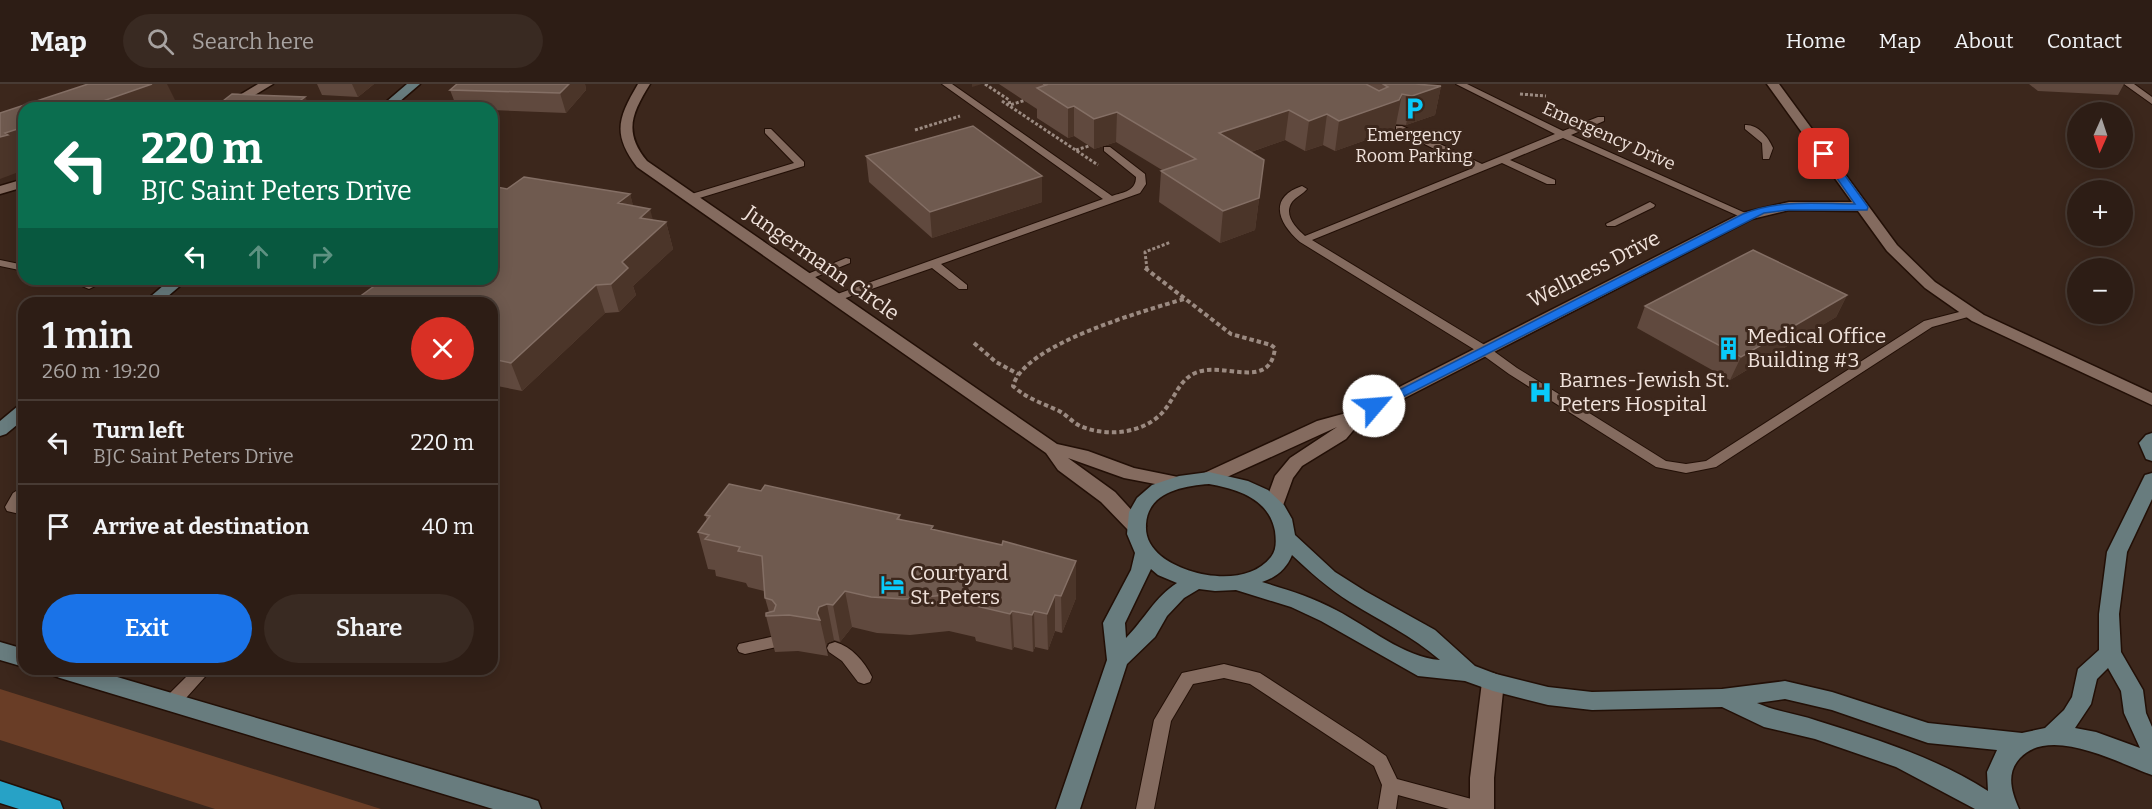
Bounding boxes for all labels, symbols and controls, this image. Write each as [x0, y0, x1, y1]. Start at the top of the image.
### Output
search box [123, 14, 543, 68]
text: Map [30, 25, 87, 58]
icon: search [144, 25, 177, 58]
text: Search here [192, 28, 314, 55]
text: Home [1786, 28, 1846, 54]
text: Map [1879, 28, 1921, 54]
text: About [1954, 28, 2014, 54]
text: Contact [2047, 28, 2122, 54]
parking icon: Emergency Room Parking [1401, 96, 1427, 122]
street label: Emergency Drive [1539, 97, 1679, 175]
north arrow [2067, 102, 2133, 168]
map controls [2067, 102, 2133, 324]
text: 220 m [141, 124, 263, 174]
place label: Emergency Room Parking [1355, 124, 1473, 167]
icon: left [42, 126, 120, 204]
pin [1798, 128, 1849, 179]
icon: arrive [1807, 137, 1840, 170]
text: BJC Saint Peters Drive [141, 175, 412, 207]
button: + [2067, 180, 2133, 246]
street label: Jungermann Circle [739, 199, 904, 326]
street label: Wellness Drive [1524, 225, 1664, 313]
icon: left [179, 240, 212, 273]
icon: ahead [242, 240, 275, 273]
icon: right [305, 240, 338, 273]
button: − [2067, 258, 2133, 324]
text: 1 min [42, 314, 133, 358]
button: close [411, 317, 474, 380]
place label: Medical Office Building #3 [1747, 323, 1886, 373]
building icon: Medical Office Building #3 [1716, 335, 1742, 361]
text: 260 m · 19:20 [42, 359, 161, 383]
place label: Barnes-Jewish St. Peters Hospital [1559, 367, 1729, 417]
position arrow [1342, 374, 1406, 438]
hospital icon: Barnes-Jewish St. Peters Hospital [1528, 379, 1554, 405]
text: Turn left [93, 417, 185, 444]
icon: left [42, 426, 75, 459]
text: 220 m [411, 429, 474, 456]
text: BJC Saint Peters Drive [93, 444, 294, 468]
icon: arrive [42, 510, 75, 543]
text: Arrive at destination [93, 513, 309, 540]
text: 40 m [422, 513, 474, 540]
place label: Courtyard St. Peters [910, 560, 1008, 610]
hotel icon: Courtyard St. Peters [879, 572, 905, 598]
button: Exit [42, 594, 252, 663]
button: Share [264, 594, 474, 663]

